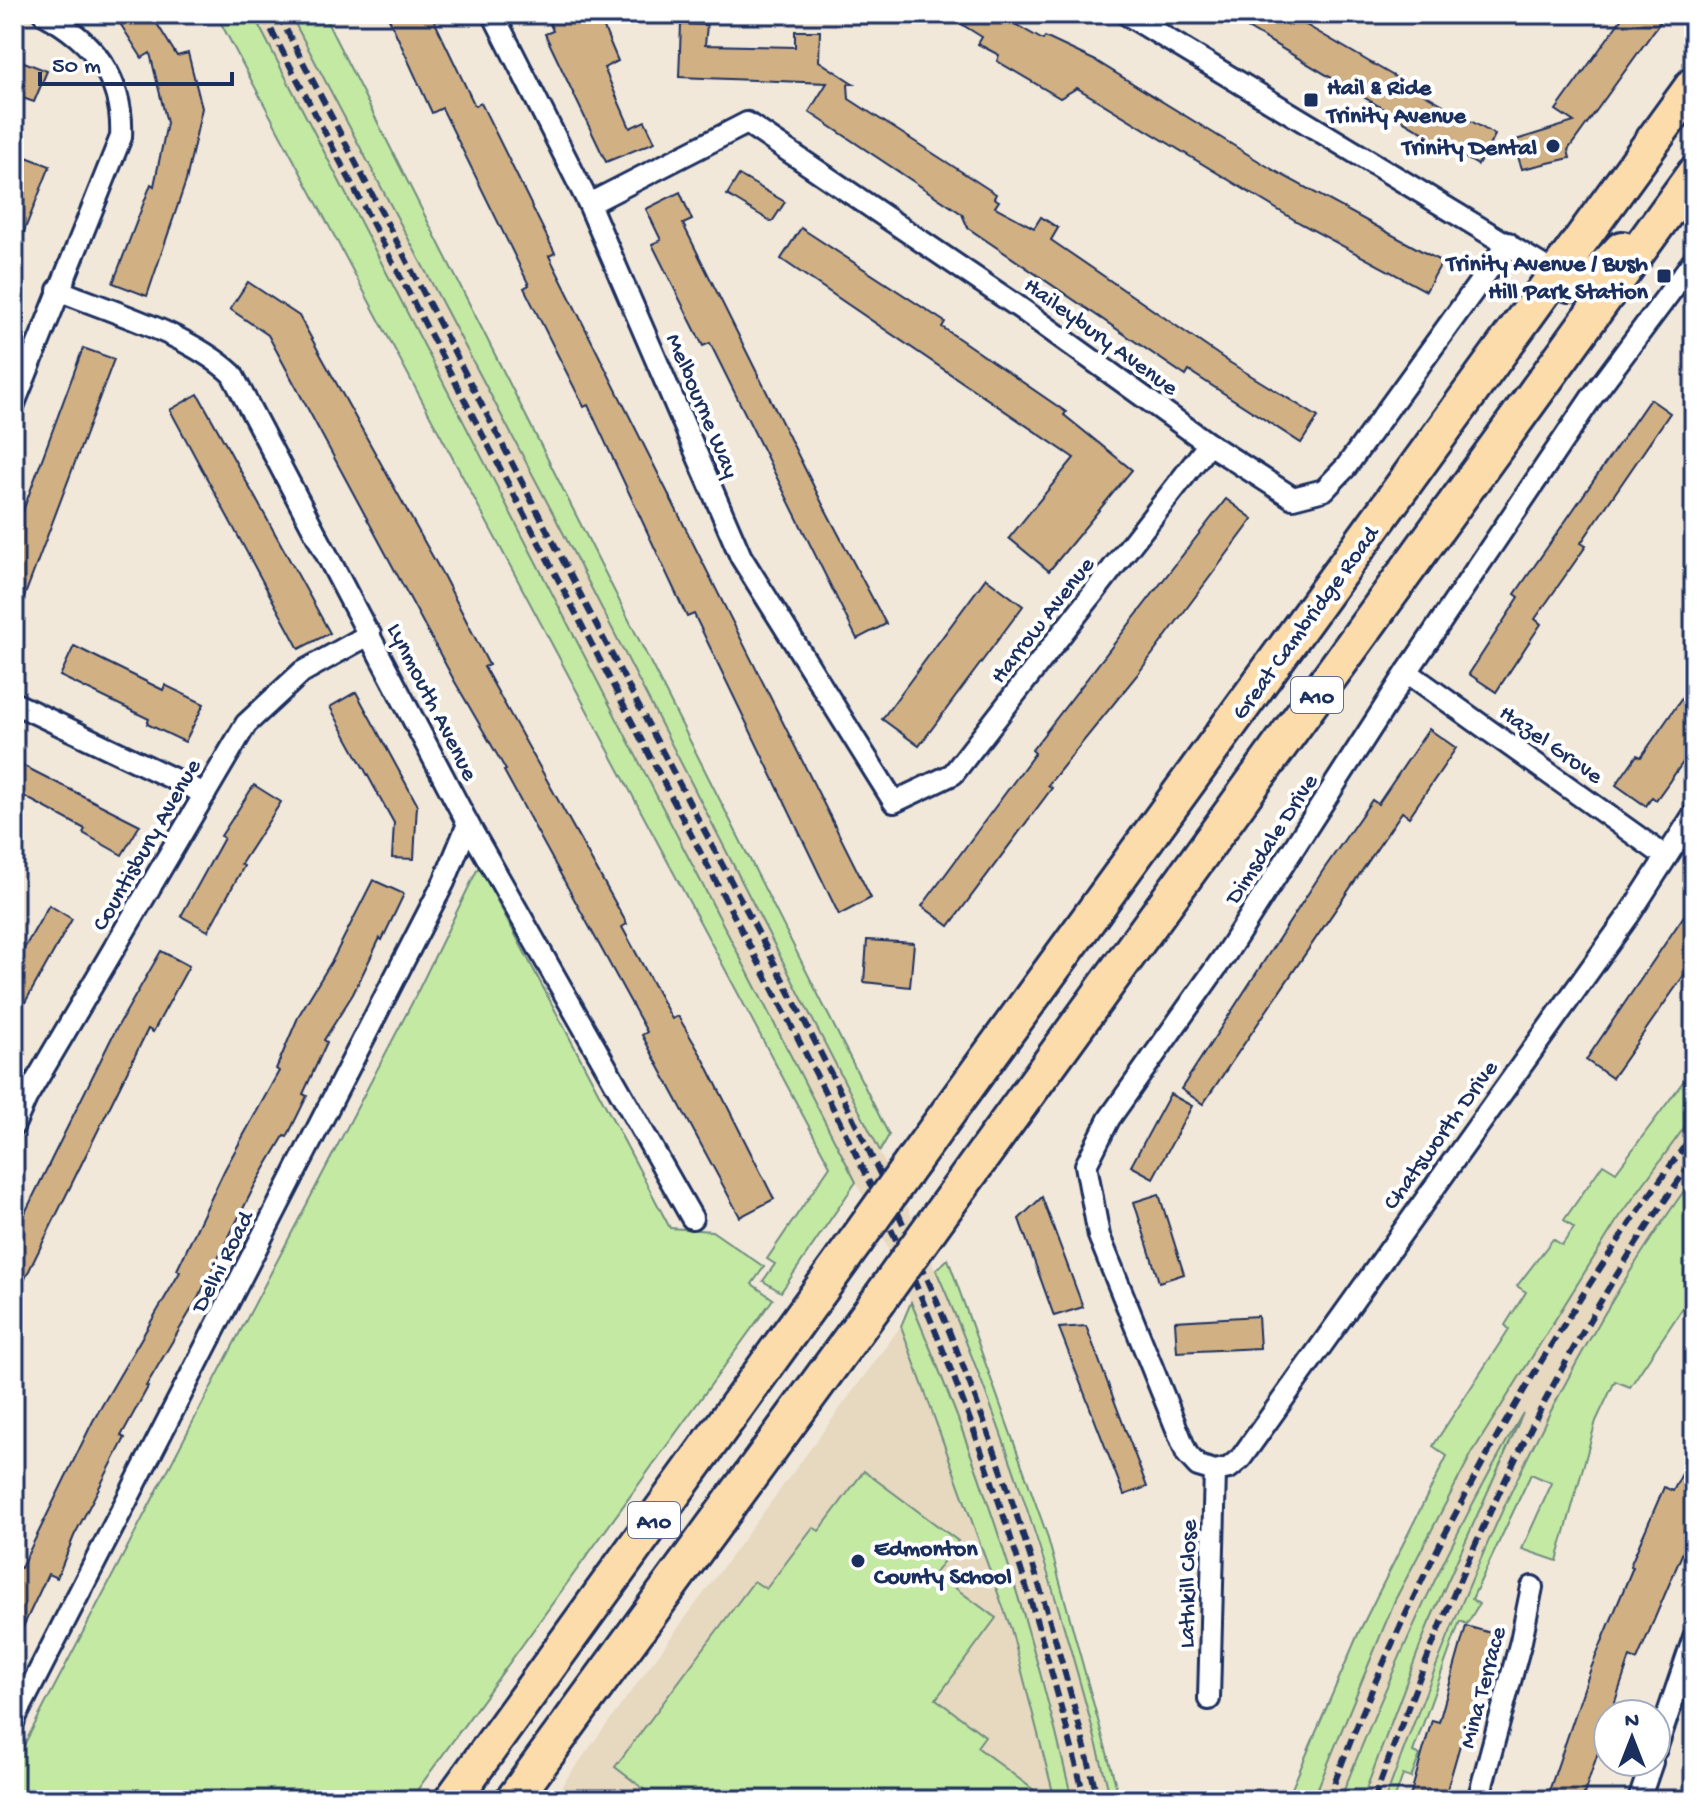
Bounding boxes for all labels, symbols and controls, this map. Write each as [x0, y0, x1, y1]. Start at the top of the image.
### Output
scale bar [40, 36, 232, 86]
text: 50 m [52, 53, 101, 82]
place label: Hail & Ride Trinity Avenue [1325, 75, 1468, 132]
marker: Hail & Ride Trinity Avenue [1302, 91, 1320, 109]
place label: Trinity Dental [1400, 135, 1537, 164]
marker: Trinity Dental [1544, 137, 1562, 155]
place label: Trinity Avenue / Bush Hill Park Station [1445, 251, 1649, 308]
marker: Trinity Avenue / Bush Hill Park Station [1655, 267, 1673, 285]
street label: Haileybury Avenue [1017, 272, 1183, 404]
street label: Melbourne Way [657, 330, 744, 483]
street label: Great Cambridge Road [1227, 520, 1388, 727]
street label: Harrow Avenue [985, 551, 1103, 690]
street label: Lynmouth Avenue [379, 619, 483, 787]
road number: A10 [1291, 677, 1343, 713]
street label: Hazel Grove [1493, 700, 1608, 793]
street label: Countisbury Avenue [87, 754, 209, 937]
street label: Dimsdale Drive [1219, 769, 1326, 912]
street label: Chatsworth Drive [1378, 1055, 1506, 1217]
street label: Delhi Road [185, 1205, 263, 1320]
road number: A10 [628, 1502, 680, 1538]
street label: Lathkill Close [1174, 1519, 1205, 1649]
place label: Edmonton County School [874, 1536, 1012, 1593]
marker: Edmonton County School [849, 1552, 867, 1570]
street label: Mina Terrace [1454, 1623, 1515, 1752]
north arrow [1592, 1698, 1672, 1778]
text: N [1625, 1709, 1639, 1735]

